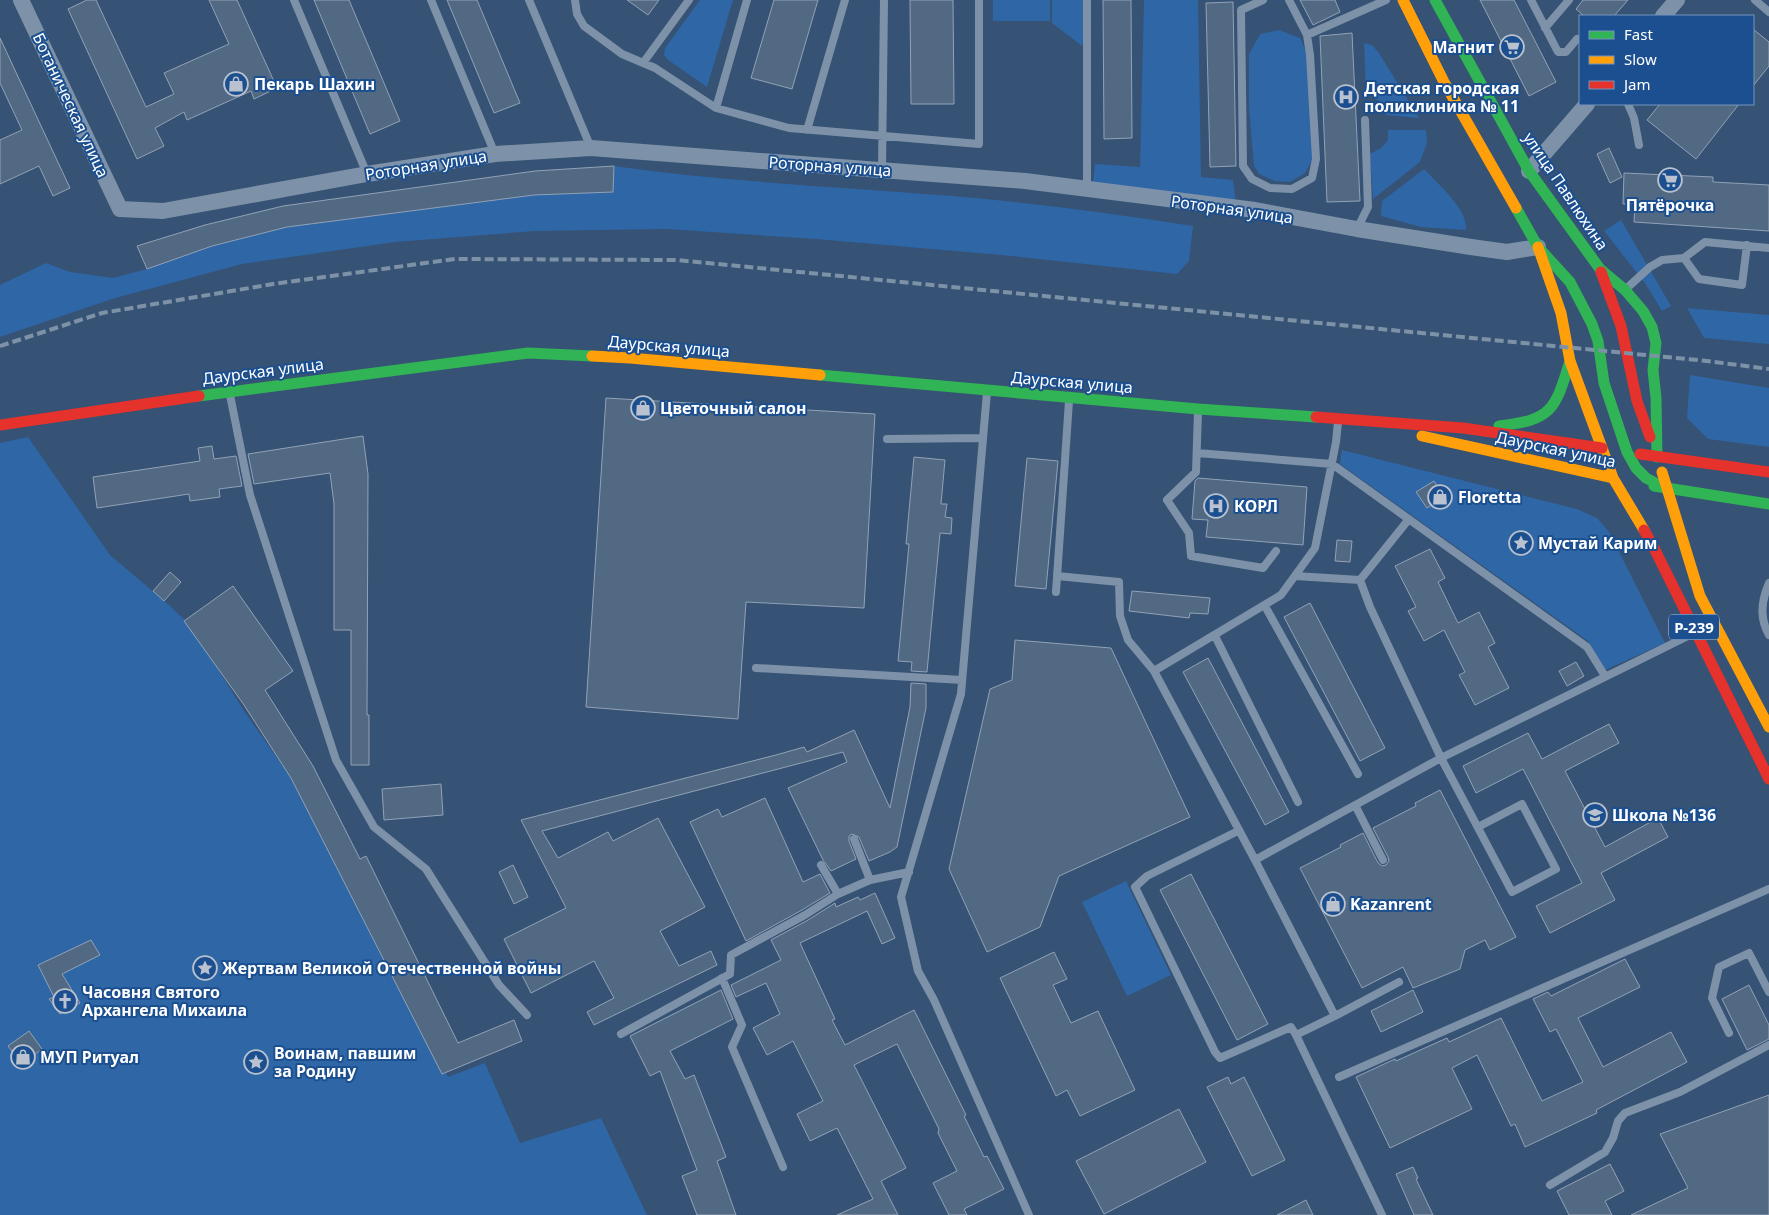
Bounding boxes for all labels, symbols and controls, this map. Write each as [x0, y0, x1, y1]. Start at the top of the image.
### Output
legend [1579, 15, 1754, 105]
text: Fast [1624, 24, 1653, 44]
street label: Ботаническая улица [28, 29, 114, 181]
supermarket icon: Магнит [1499, 34, 1525, 60]
place label: Магнит [1432, 36, 1494, 58]
text: Slow [1624, 49, 1657, 69]
shop icon: Пекарь Шахин [223, 71, 249, 97]
place label: Пекарь Шахин [254, 73, 375, 95]
text: Jam [1622, 74, 1651, 94]
place label: Детская городская поликлиника № 11 [1364, 77, 1519, 117]
hospital icon: Детская городская поликлиника № 11 [1333, 84, 1359, 110]
street label: улица Павлюхина [1518, 128, 1614, 254]
street label: Роторная улица [364, 145, 488, 185]
street label: Роторная улица [768, 151, 892, 181]
supermarket icon: Пятёрочка [1657, 167, 1683, 193]
street label: Роторная улица [1170, 190, 1294, 228]
place label: Пятёрочка [1626, 194, 1714, 216]
street label: Даурская улица [607, 330, 731, 362]
street label: Даурская улица [201, 353, 325, 389]
street label: Даурская улица [1010, 366, 1134, 398]
shop icon: Цветочный салон [630, 395, 656, 421]
place label: Цветочный салон [660, 397, 806, 419]
street label: Даурская улица [1494, 426, 1618, 472]
shop icon: Floretta [1427, 484, 1453, 510]
place label: Floretta [1458, 486, 1521, 508]
hospital icon: КОРЛ [1203, 493, 1229, 519]
place label: КОРЛ [1234, 495, 1278, 517]
place icon: Мустай Карим [1508, 530, 1534, 556]
place label: Мустай Карим [1538, 532, 1658, 554]
road number: Р-239 [1669, 614, 1719, 640]
school or university icon: Школа №136 [1582, 802, 1608, 828]
place label: Школа №136 [1612, 804, 1716, 826]
shop icon: Kazanrent [1320, 891, 1346, 917]
place label: Kazanrent [1350, 893, 1432, 915]
place icon: Жертвам Великой Отечественной войны [192, 955, 218, 981]
place label: Жертвам Великой Отечественной войны [222, 957, 562, 979]
place label: Часовня Святого Архангела Михаила [82, 981, 247, 1021]
church icon: Часовня Святого Архангела Михаила [52, 988, 78, 1014]
place label: Воинам, павшим за Родину [274, 1042, 416, 1082]
shop icon: МУП Ритуал [10, 1044, 36, 1070]
place label: МУП Ритуал [40, 1046, 139, 1068]
place icon: Воинам, павшим за Родину [243, 1049, 269, 1075]

